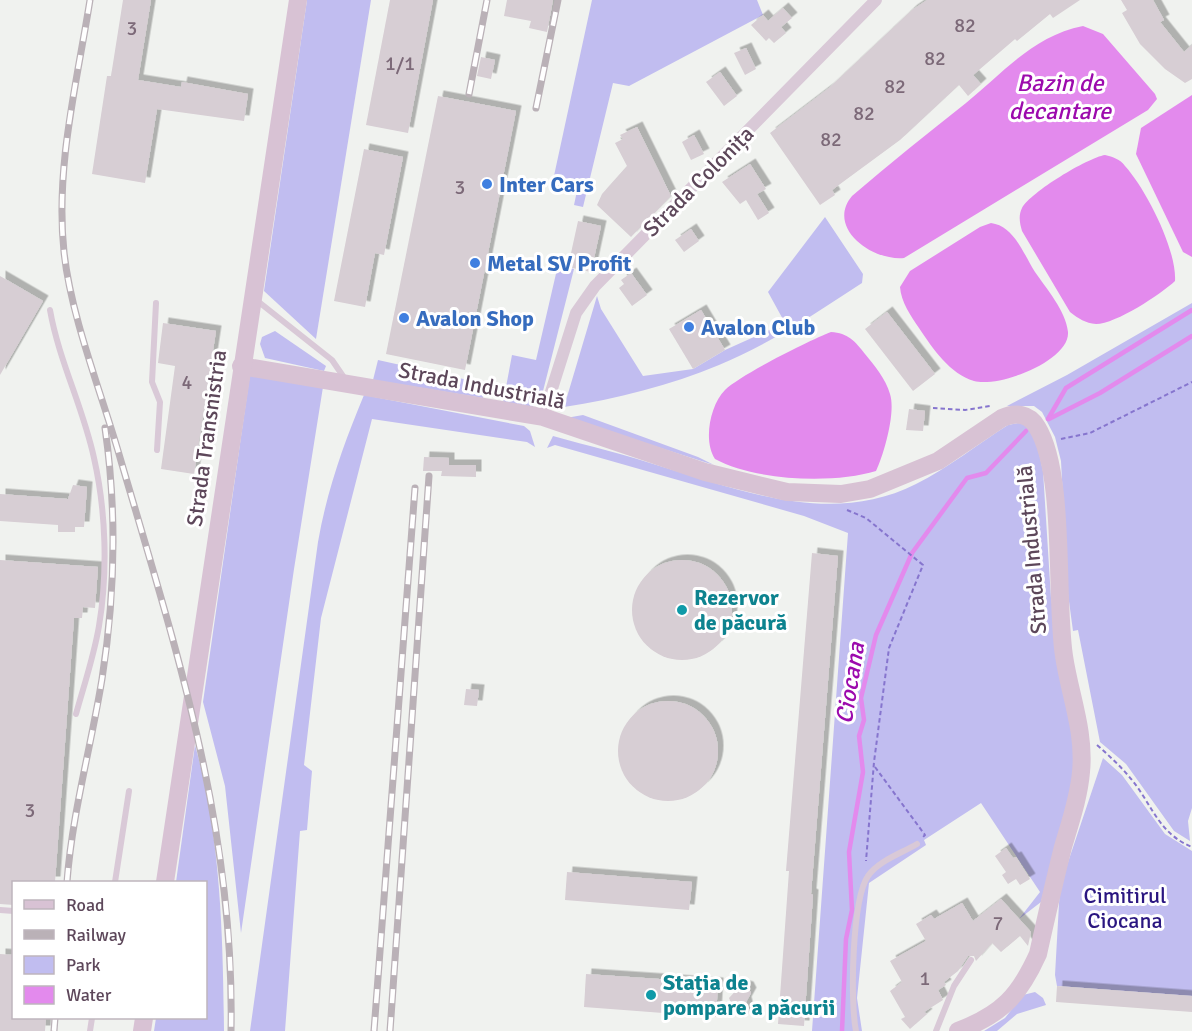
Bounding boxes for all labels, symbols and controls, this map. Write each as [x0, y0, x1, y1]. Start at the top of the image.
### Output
house number: 82 [954, 13, 976, 38]
house number: 3 [127, 16, 137, 41]
house number: 82 [924, 46, 946, 71]
house number: 1/1 [385, 51, 415, 76]
water label: Bazin de decantare [1009, 68, 1112, 126]
house number: 82 [884, 74, 906, 99]
house number: 82 [853, 101, 875, 126]
street label: Strada Colonița [637, 120, 759, 242]
house number: 82 [820, 127, 842, 152]
place label: Inter Cars [499, 171, 594, 198]
house number: 3 [455, 175, 465, 200]
marker: Inter Cars [480, 177, 494, 191]
place label: Metal SV Profit [487, 250, 631, 277]
marker: Metal SV Profit [468, 256, 482, 270]
place label: Avalon Shop [416, 305, 534, 332]
marker: Avalon Shop [397, 311, 411, 325]
place label: Avalon Club [701, 314, 815, 341]
marker: Avalon Club [682, 320, 696, 334]
street label: Strada Transnistria [181, 348, 232, 528]
street label: Strada Industrială [396, 356, 568, 415]
house number: 4 [182, 370, 193, 395]
street label: Strada Industrială [1011, 464, 1052, 635]
place label: Rezervor de păcură [694, 584, 787, 636]
marker: Rezervor de păcură [675, 603, 689, 617]
water label: Ciocana [829, 639, 871, 726]
house number: 3 [25, 798, 35, 823]
legend [12, 881, 207, 1019]
park label: Cimitirul Ciocana [1083, 882, 1167, 934]
text: Road [66, 894, 105, 916]
house number: 7 [993, 911, 1003, 936]
text: Railway [66, 924, 127, 946]
text: Park [66, 954, 101, 976]
house number: 1 [920, 966, 930, 991]
place label: Stația de pompare a păcurii [663, 969, 835, 1021]
text: Water [66, 984, 112, 1006]
marker: Stația de pompare a păcurii [644, 988, 658, 1002]

